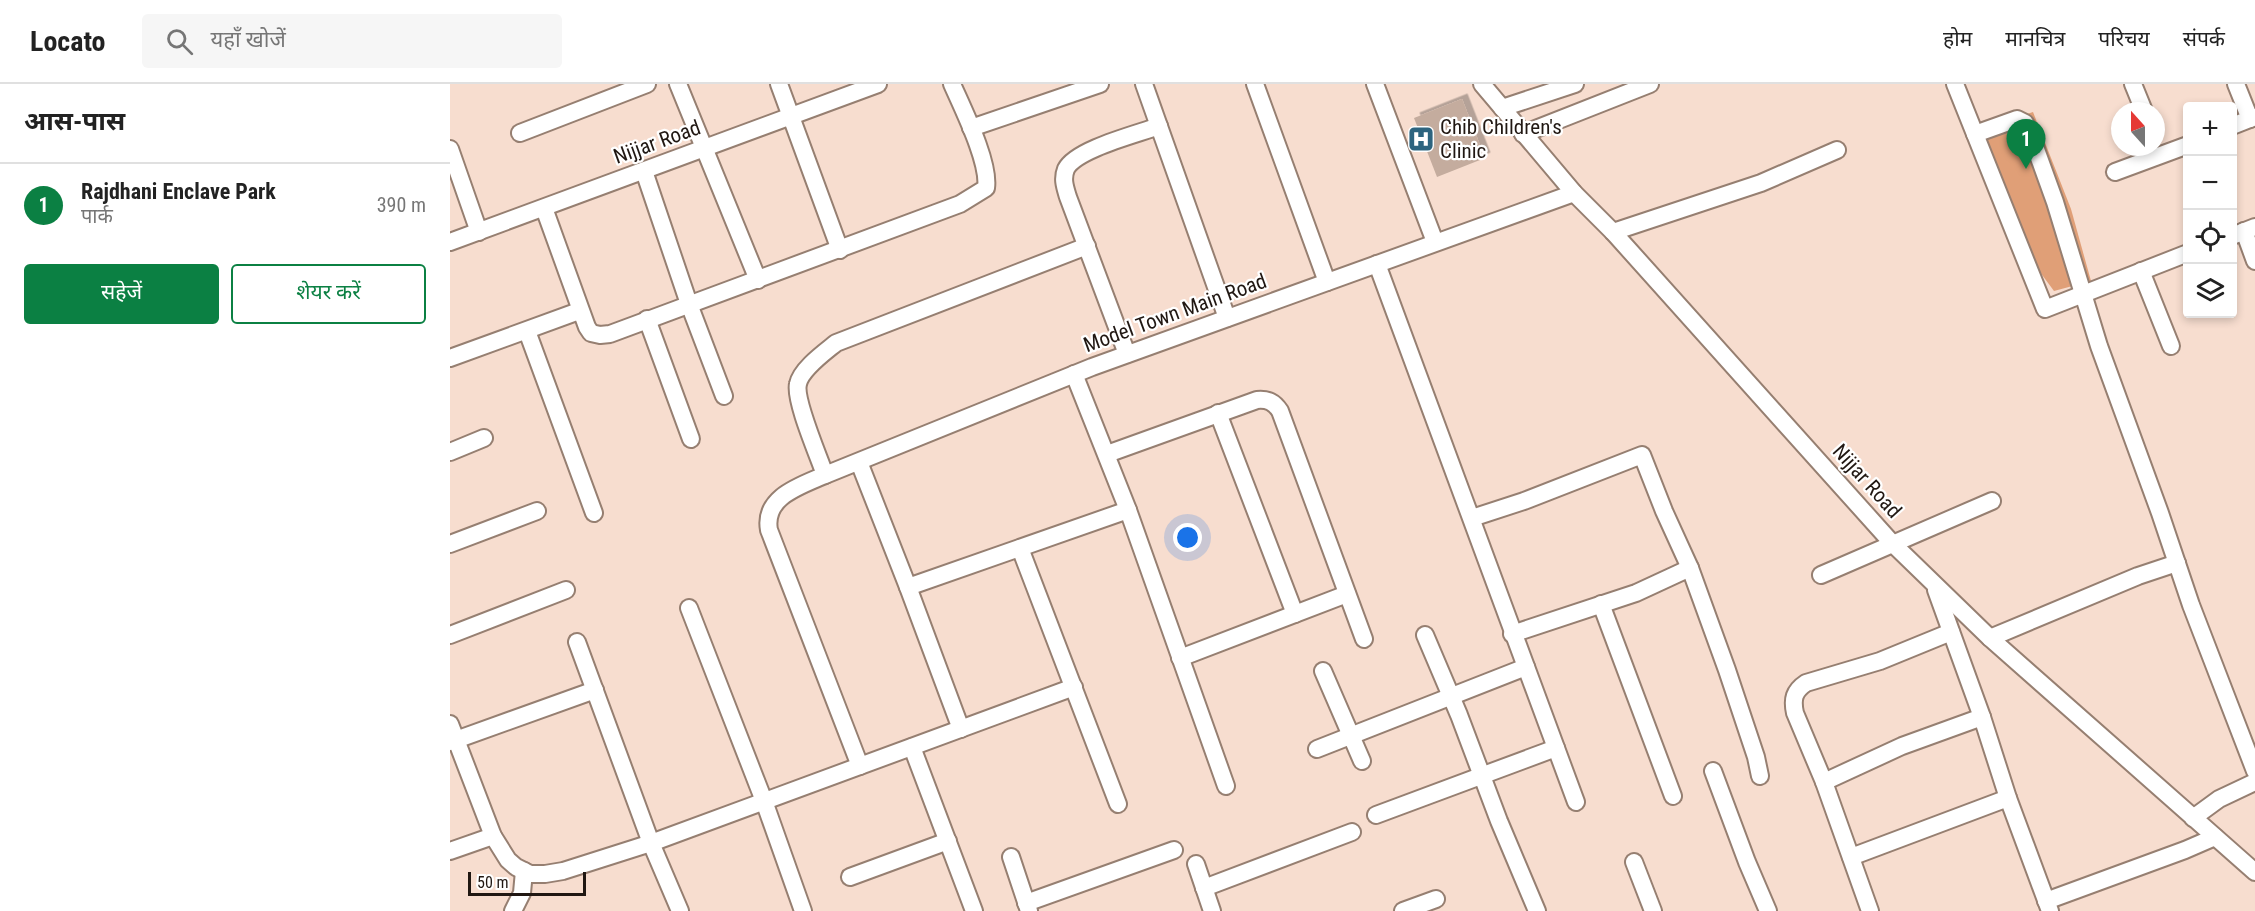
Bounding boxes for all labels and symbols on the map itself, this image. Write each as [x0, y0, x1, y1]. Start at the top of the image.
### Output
north arrow [2111, 102, 2165, 156]
street label: Nijjar Road [610, 115, 704, 169]
place label: Chib Children's Clinic [1440, 115, 1562, 163]
pin: 1 [2006, 120, 2046, 169]
hospital icon: Chib Children's Clinic [1406, 124, 1436, 154]
street label: Model Town Main Road [1080, 269, 1270, 357]
street label: Nijjar Road [1828, 439, 1906, 523]
your location [1173, 523, 1202, 552]
scale bar [468, 869, 586, 896]

